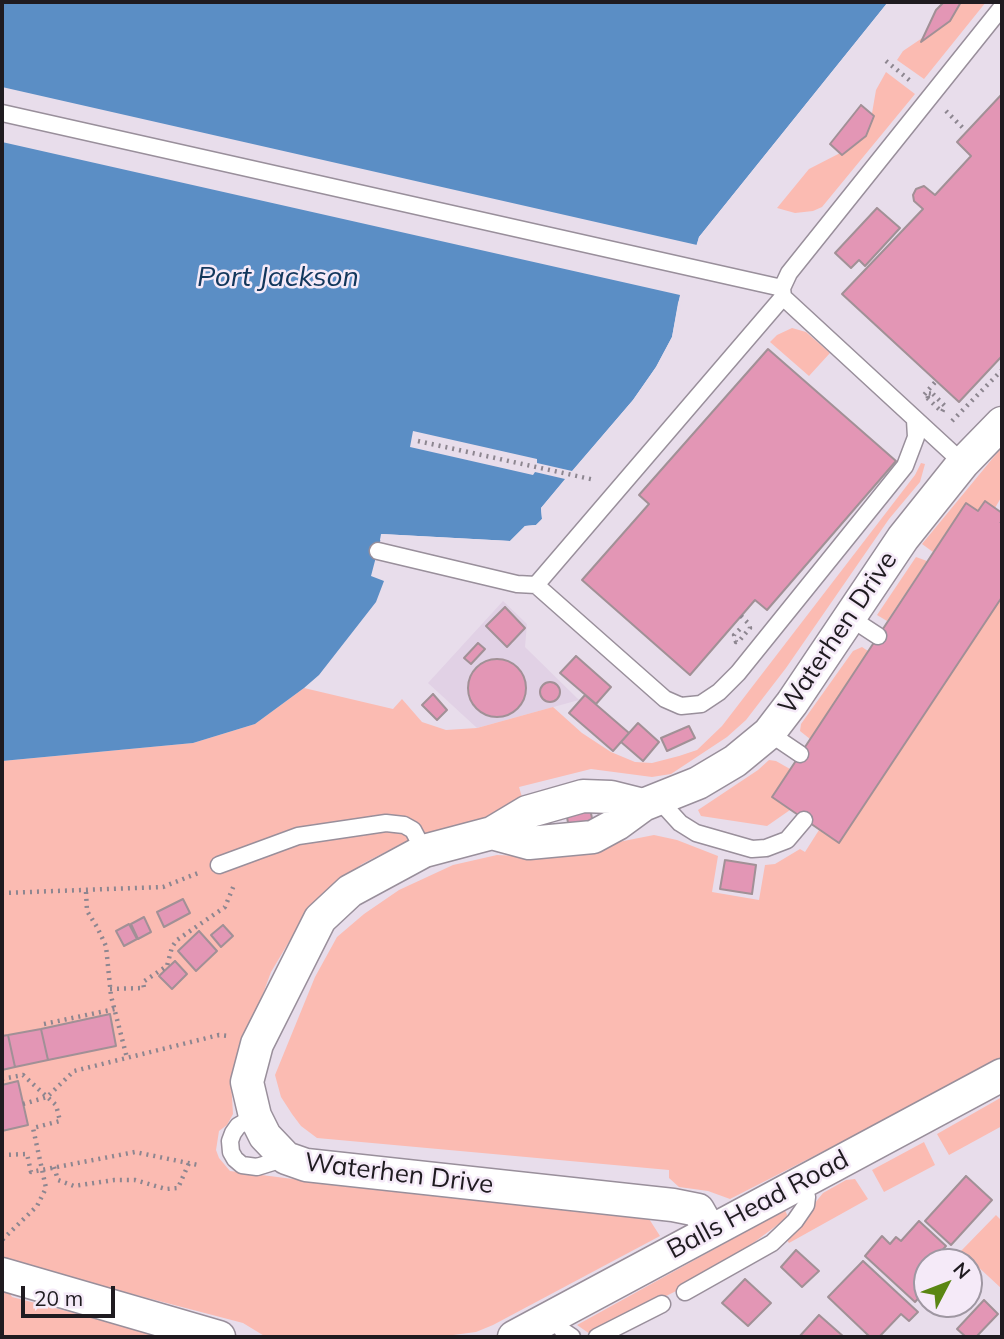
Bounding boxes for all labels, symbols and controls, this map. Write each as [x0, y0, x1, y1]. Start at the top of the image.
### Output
water label: Port Jackson [197, 261, 359, 295]
street label: Waterhen Drive [772, 546, 904, 720]
street label: Balls Head Road [662, 1144, 854, 1266]
street label: Waterhen Drive [303, 1147, 495, 1201]
north arrow [913, 1248, 983, 1318]
text: N [948, 1257, 976, 1284]
scale bar [24, 1272, 119, 1316]
text: 20 m [34, 1285, 83, 1311]

